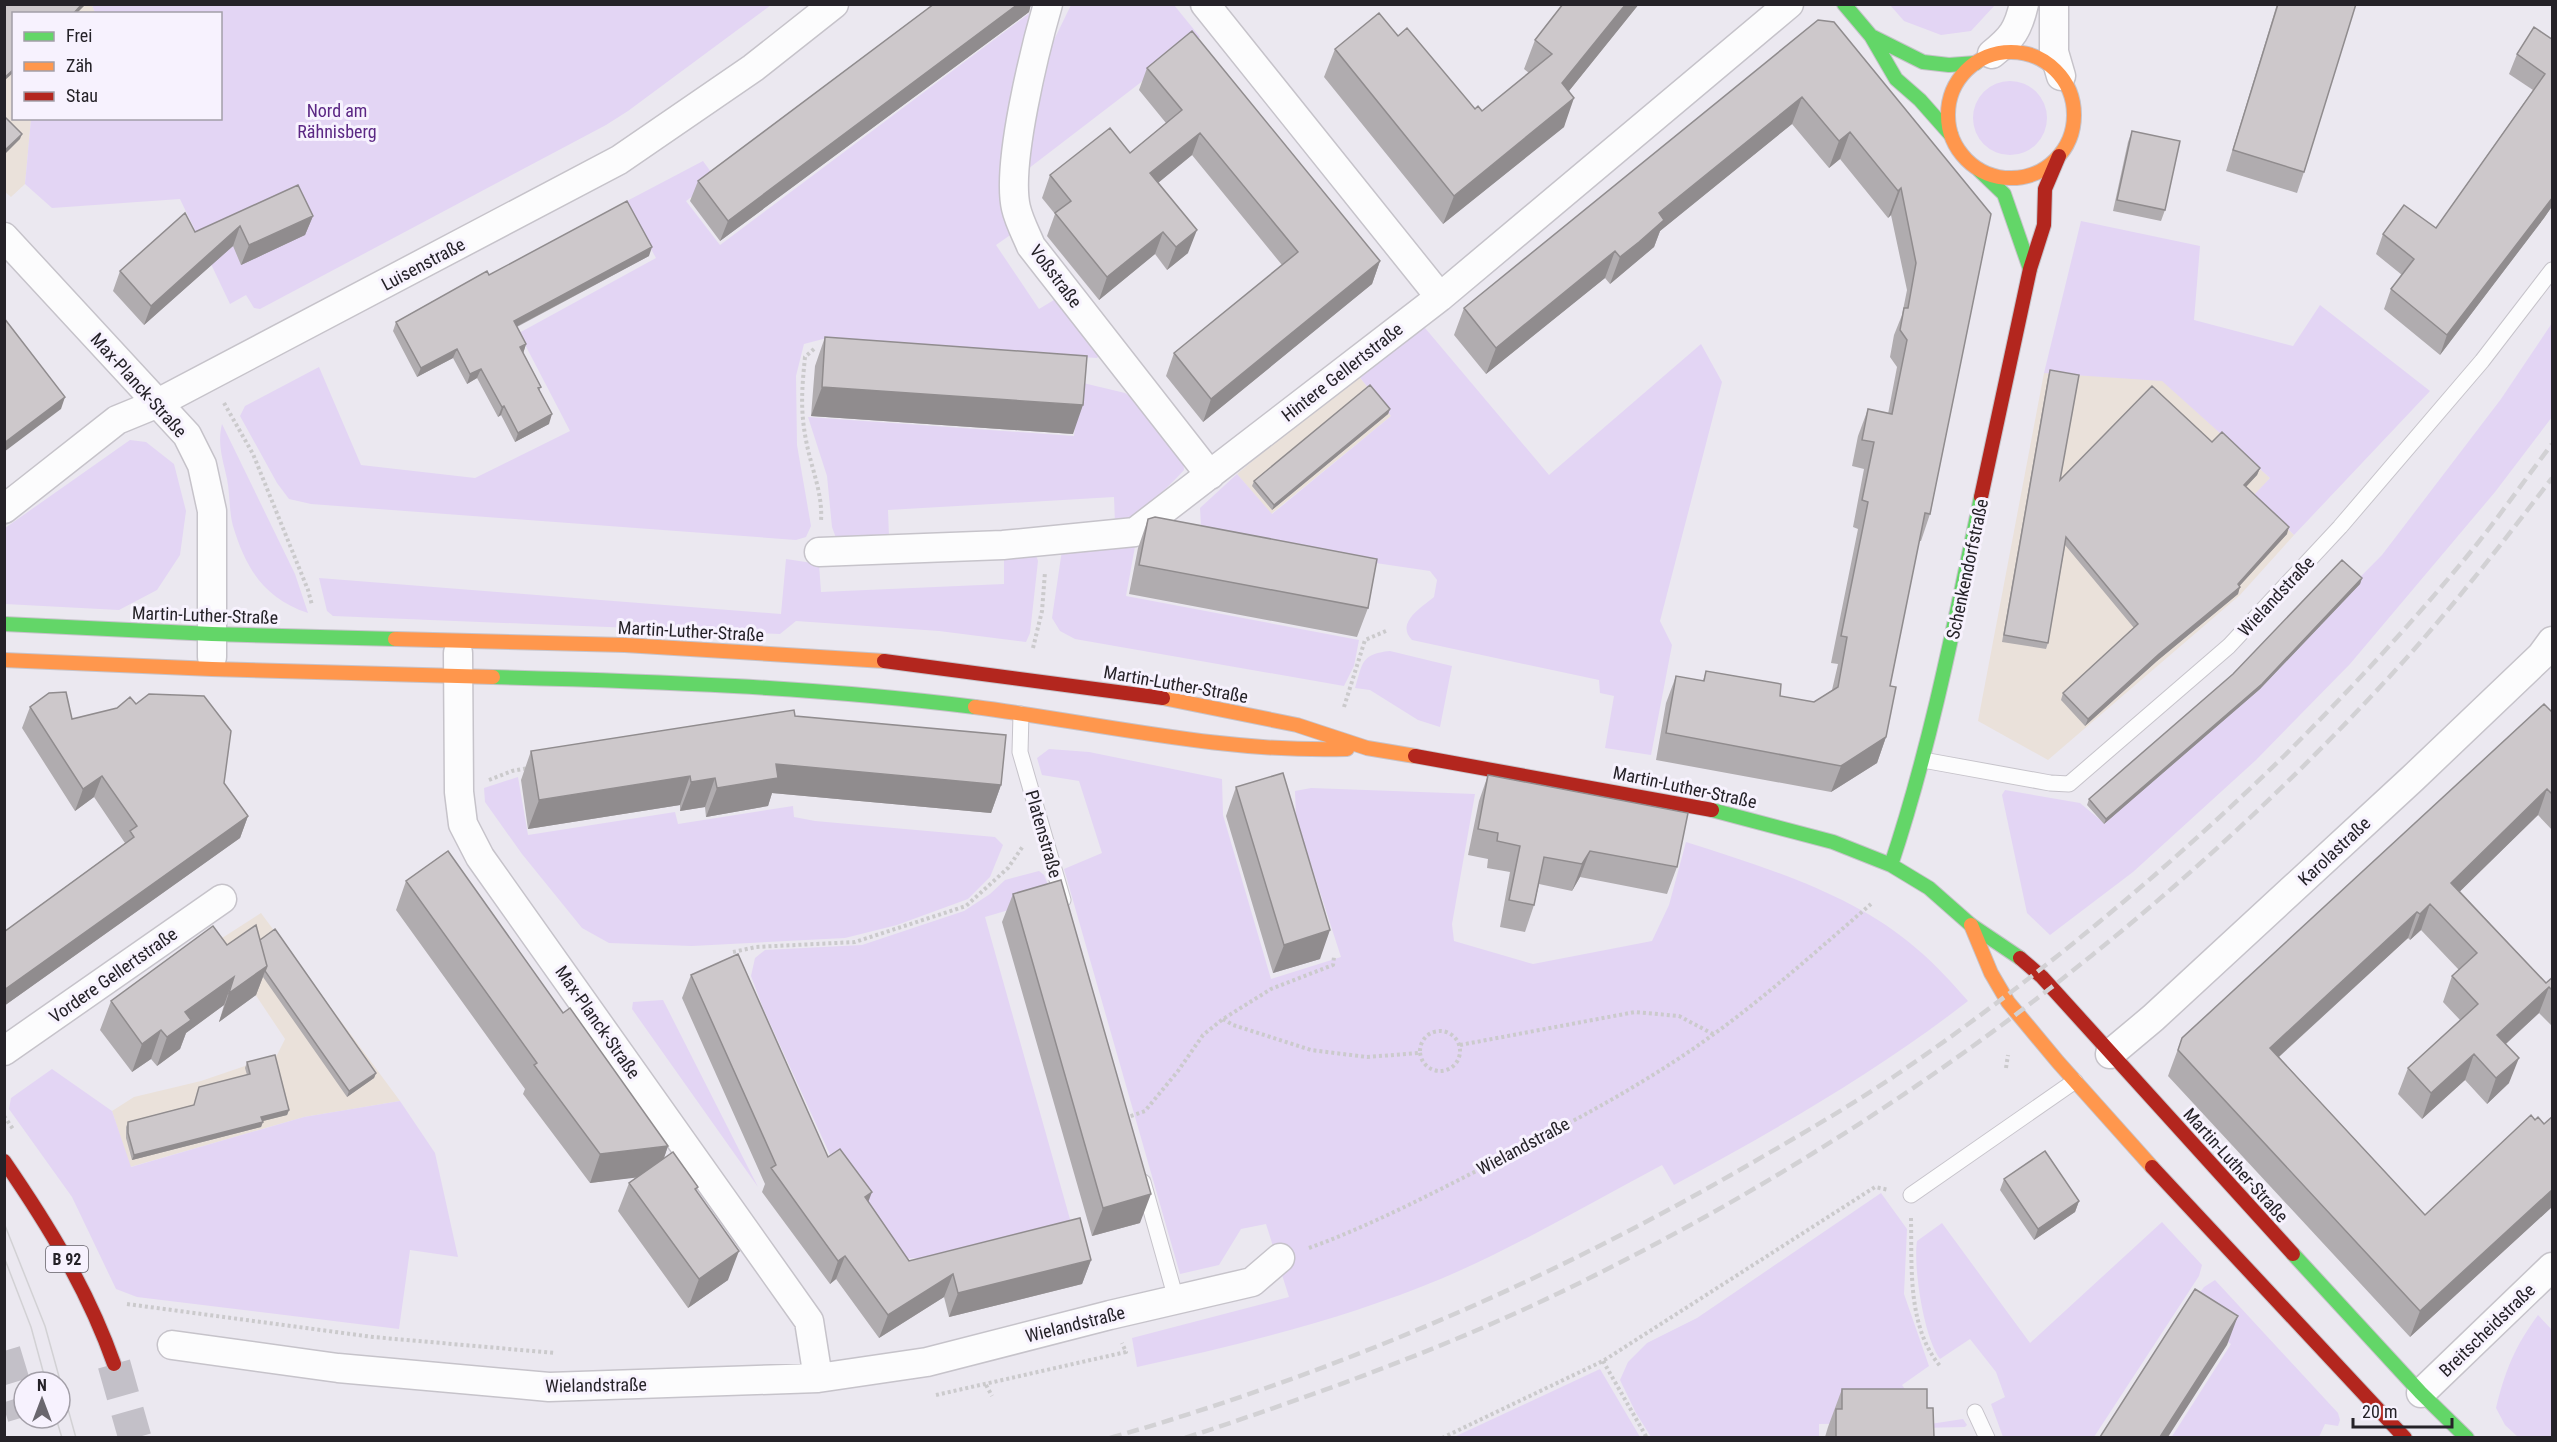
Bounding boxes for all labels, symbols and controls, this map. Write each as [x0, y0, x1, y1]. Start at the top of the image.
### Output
legend [12, 12, 222, 120]
text: Frei [66, 25, 92, 46]
text: Zäh [66, 55, 93, 76]
text: Stau [66, 85, 98, 106]
park label: Nord am Rähnisberg [297, 100, 377, 142]
street label: Luisenstraße [378, 233, 468, 295]
street label: Voßstraße [1026, 240, 1086, 312]
street label: Hintere Gellertstraße [1277, 318, 1407, 426]
street label: Max-Planck-Straße [87, 328, 191, 442]
street label: Schenkendorfstraße [1942, 497, 1992, 641]
street label: Wielandstraße [2234, 552, 2318, 640]
street label: Martin-Luther-Straße [132, 602, 278, 628]
street label: Martin-Luther-Straße [617, 617, 765, 645]
street label: Martin-Luther-Straße [1102, 661, 1250, 707]
street label: Martin-Luther-Straße [1611, 762, 1759, 812]
street label: Platenstraße [1021, 788, 1067, 880]
street label: Karolastraße [2294, 812, 2374, 890]
street label: Vordere Gellertstraße [45, 923, 181, 1027]
street label: Max-Planck-Straße [551, 961, 645, 1083]
street label: Martin-Luther-Straße [2179, 1104, 2293, 1226]
street label: Wielandstraße [1473, 1113, 1573, 1179]
road number: B 92 [46, 1246, 88, 1272]
street label: Breitscheidstraße [2435, 1279, 2539, 1381]
street label: Wielandstraße [1023, 1301, 1127, 1347]
north arrow [12, 1370, 72, 1430]
street label: Wielandstraße [545, 1374, 647, 1396]
text: N [37, 1376, 47, 1395]
scale bar [2353, 1391, 2452, 1429]
text: 20 m [2362, 1401, 2397, 1422]

